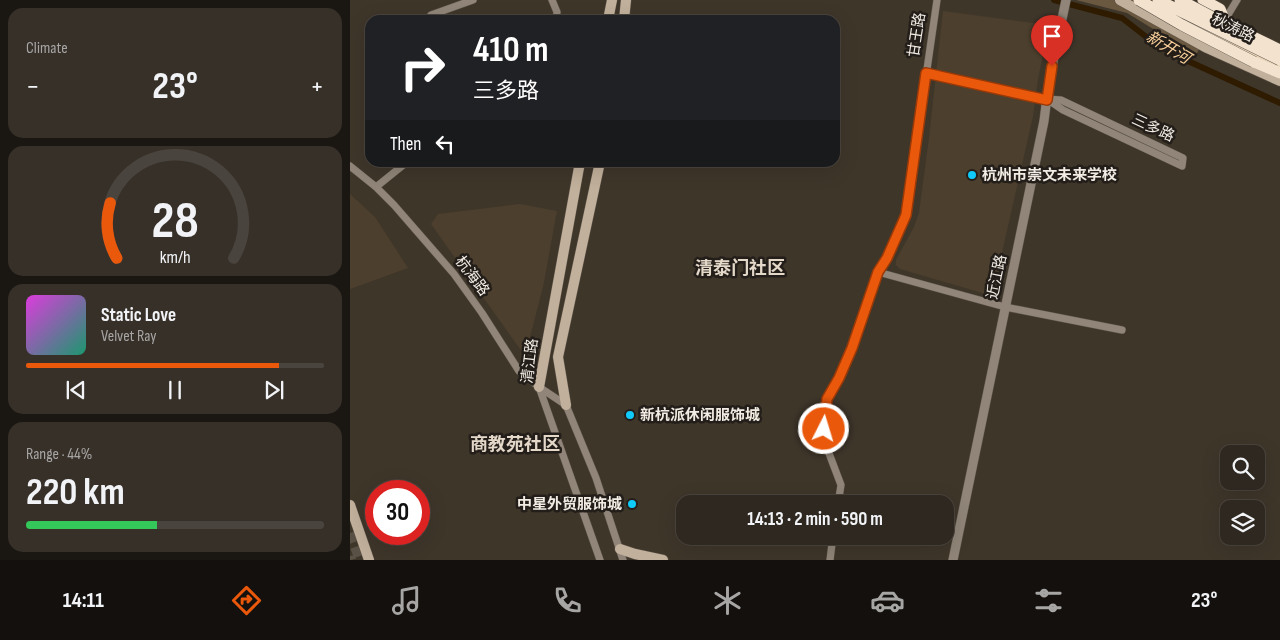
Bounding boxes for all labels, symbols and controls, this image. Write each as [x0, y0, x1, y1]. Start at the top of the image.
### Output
street label: 秋涛路 [1209, 10, 1257, 46]
street label: 甘王路 [904, 11, 930, 59]
pin [1031, 15, 1073, 66]
icon: arrive [1038, 22, 1066, 50]
water label: 新开河 [1143, 27, 1196, 70]
text: 410 m [473, 29, 548, 72]
icon: right [390, 35, 455, 100]
text: Climate [26, 39, 68, 58]
text: 23° [152, 64, 198, 109]
text: − [26, 70, 40, 103]
text: + [310, 70, 324, 103]
text: 三多路 [473, 78, 539, 105]
street label: 三多路 [1129, 110, 1177, 146]
icon: left [431, 130, 459, 158]
text: Then [390, 133, 421, 156]
place label: 杭州市崇文未来学校 [982, 166, 1117, 185]
marker: 杭州市崇文未来学校 [966, 169, 978, 181]
text: 28 [151, 190, 199, 253]
text: km/h [160, 247, 190, 268]
street label: 杭海路 [451, 252, 493, 300]
street label: 近江路 [983, 253, 1011, 301]
district label: 清泰门社区 [695, 258, 785, 279]
text: Static Love [101, 304, 176, 327]
text: Velvet Ray [101, 327, 156, 346]
street label: 清江路 [518, 338, 542, 384]
icon: previous [62, 376, 90, 404]
icon: pause [161, 376, 189, 404]
icon: next [260, 376, 288, 404]
position arrow [797, 402, 849, 454]
place label: 新杭派休闲服饰城 [640, 406, 760, 425]
marker: 新杭派休闲服饰城 [624, 409, 636, 421]
district label: 商教苑社区 [470, 434, 560, 455]
text: Range · 44% [26, 445, 92, 464]
map controls [1220, 445, 1265, 545]
button: search [1220, 445, 1265, 490]
text: 220 km [26, 470, 125, 515]
speed limit sign: 30 [365, 480, 430, 545]
place label: 中星外贸服饰城 [517, 495, 622, 514]
marker: 中星外贸服饰城 [626, 498, 638, 510]
button: layers [1220, 500, 1265, 545]
text: 14:13 · 2 min · 590 m [747, 508, 883, 531]
icon: directions [229, 583, 264, 618]
icon: music [389, 583, 424, 618]
icon: phone [550, 583, 585, 618]
icon: climate [710, 583, 745, 618]
icon: car [870, 583, 905, 618]
icon: filters [1031, 583, 1066, 618]
text: 14:11 [63, 587, 104, 614]
text: 23° [1191, 587, 1217, 614]

